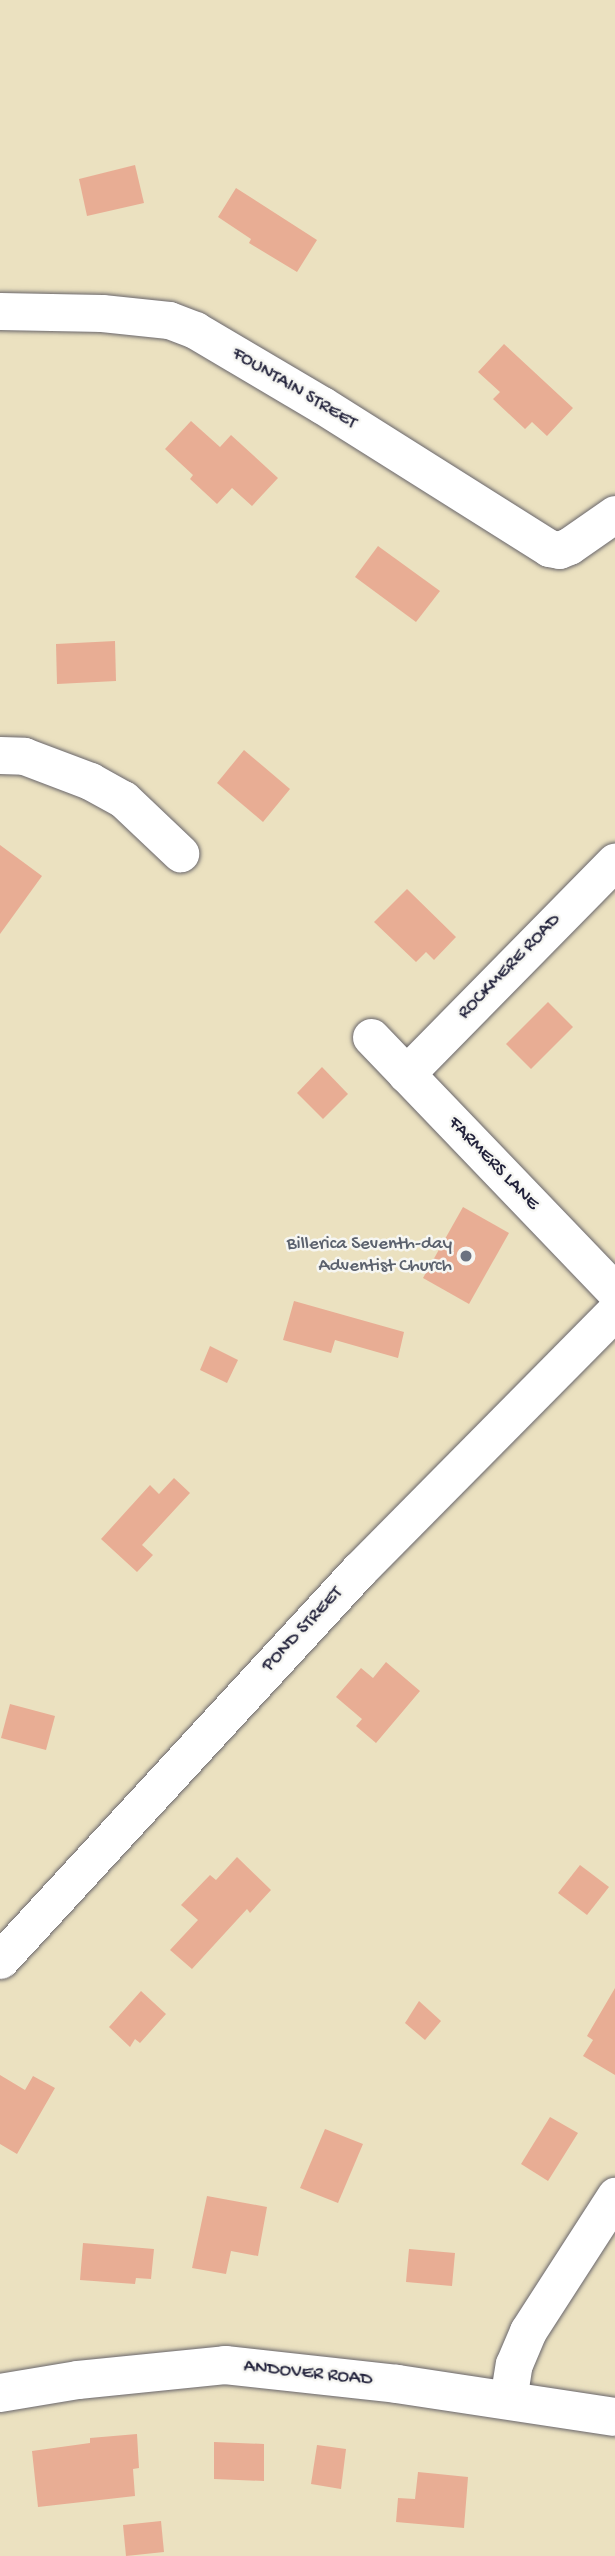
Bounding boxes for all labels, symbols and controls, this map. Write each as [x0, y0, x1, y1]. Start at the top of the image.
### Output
street label: FOUNTAIN STREET [227, 343, 361, 435]
street label: ROCKMERE ROAD [454, 909, 566, 1025]
street label: FARMERS LANE [443, 1112, 543, 1216]
place label: Billerica Seventh-day Adventist Church [287, 1234, 452, 1278]
marker: Billerica Seventh-day Adventist Church [458, 1248, 474, 1264]
street label: POND STREET [258, 1583, 348, 1677]
street label: ANDOVER ROAD [243, 2356, 373, 2392]

